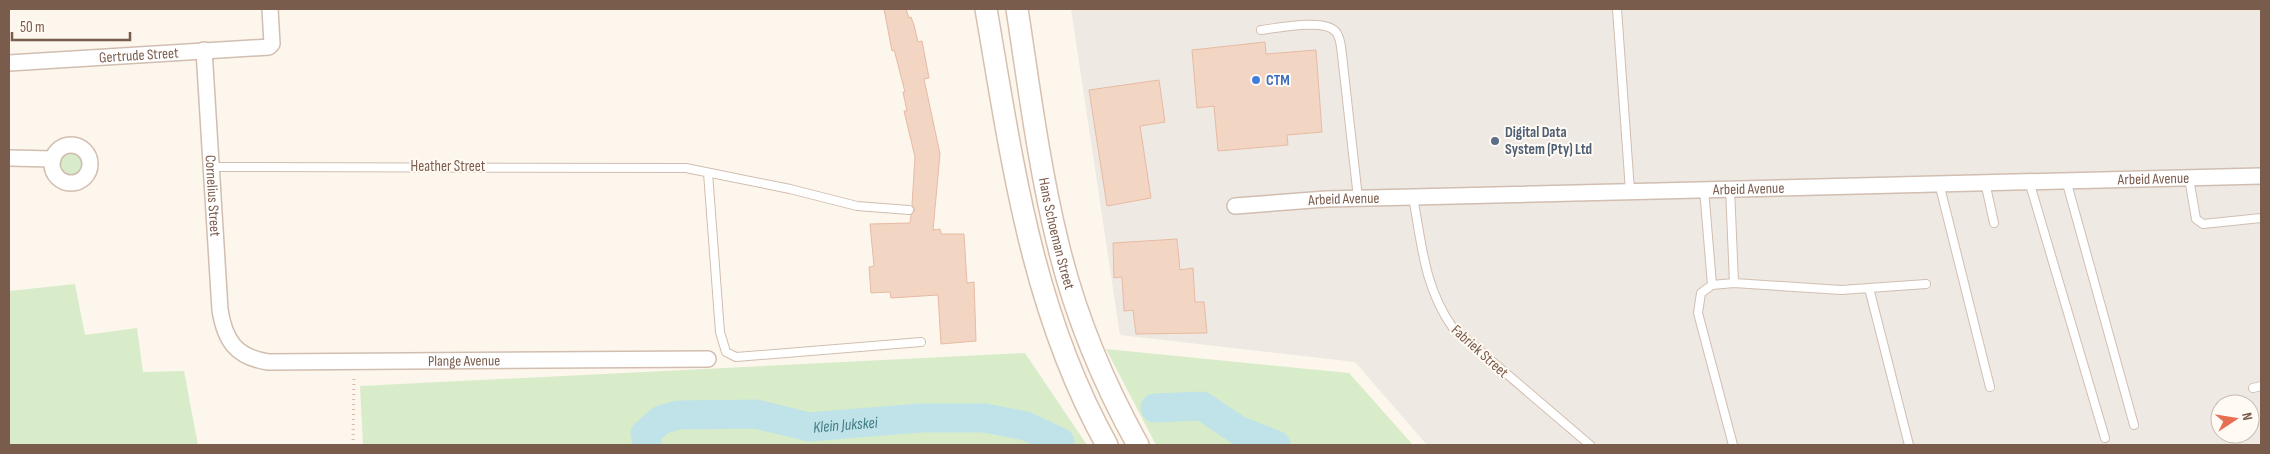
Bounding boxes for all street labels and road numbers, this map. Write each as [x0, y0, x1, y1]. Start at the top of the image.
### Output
street label: Gertrude Street [98, 44, 180, 67]
street label: Cornelius Street [200, 154, 224, 238]
street label: Heather Street [411, 157, 486, 176]
street label: Arbeid Avenue [2117, 169, 2189, 190]
street label: Hans Schoeman Street [1034, 176, 1079, 292]
street label: Arbeid Avenue [1712, 179, 1785, 200]
street label: Arbeid Avenue [1306, 189, 1380, 210]
street label: Fabriek Street [1447, 321, 1512, 382]
street label: Plange Avenue [428, 351, 500, 371]

